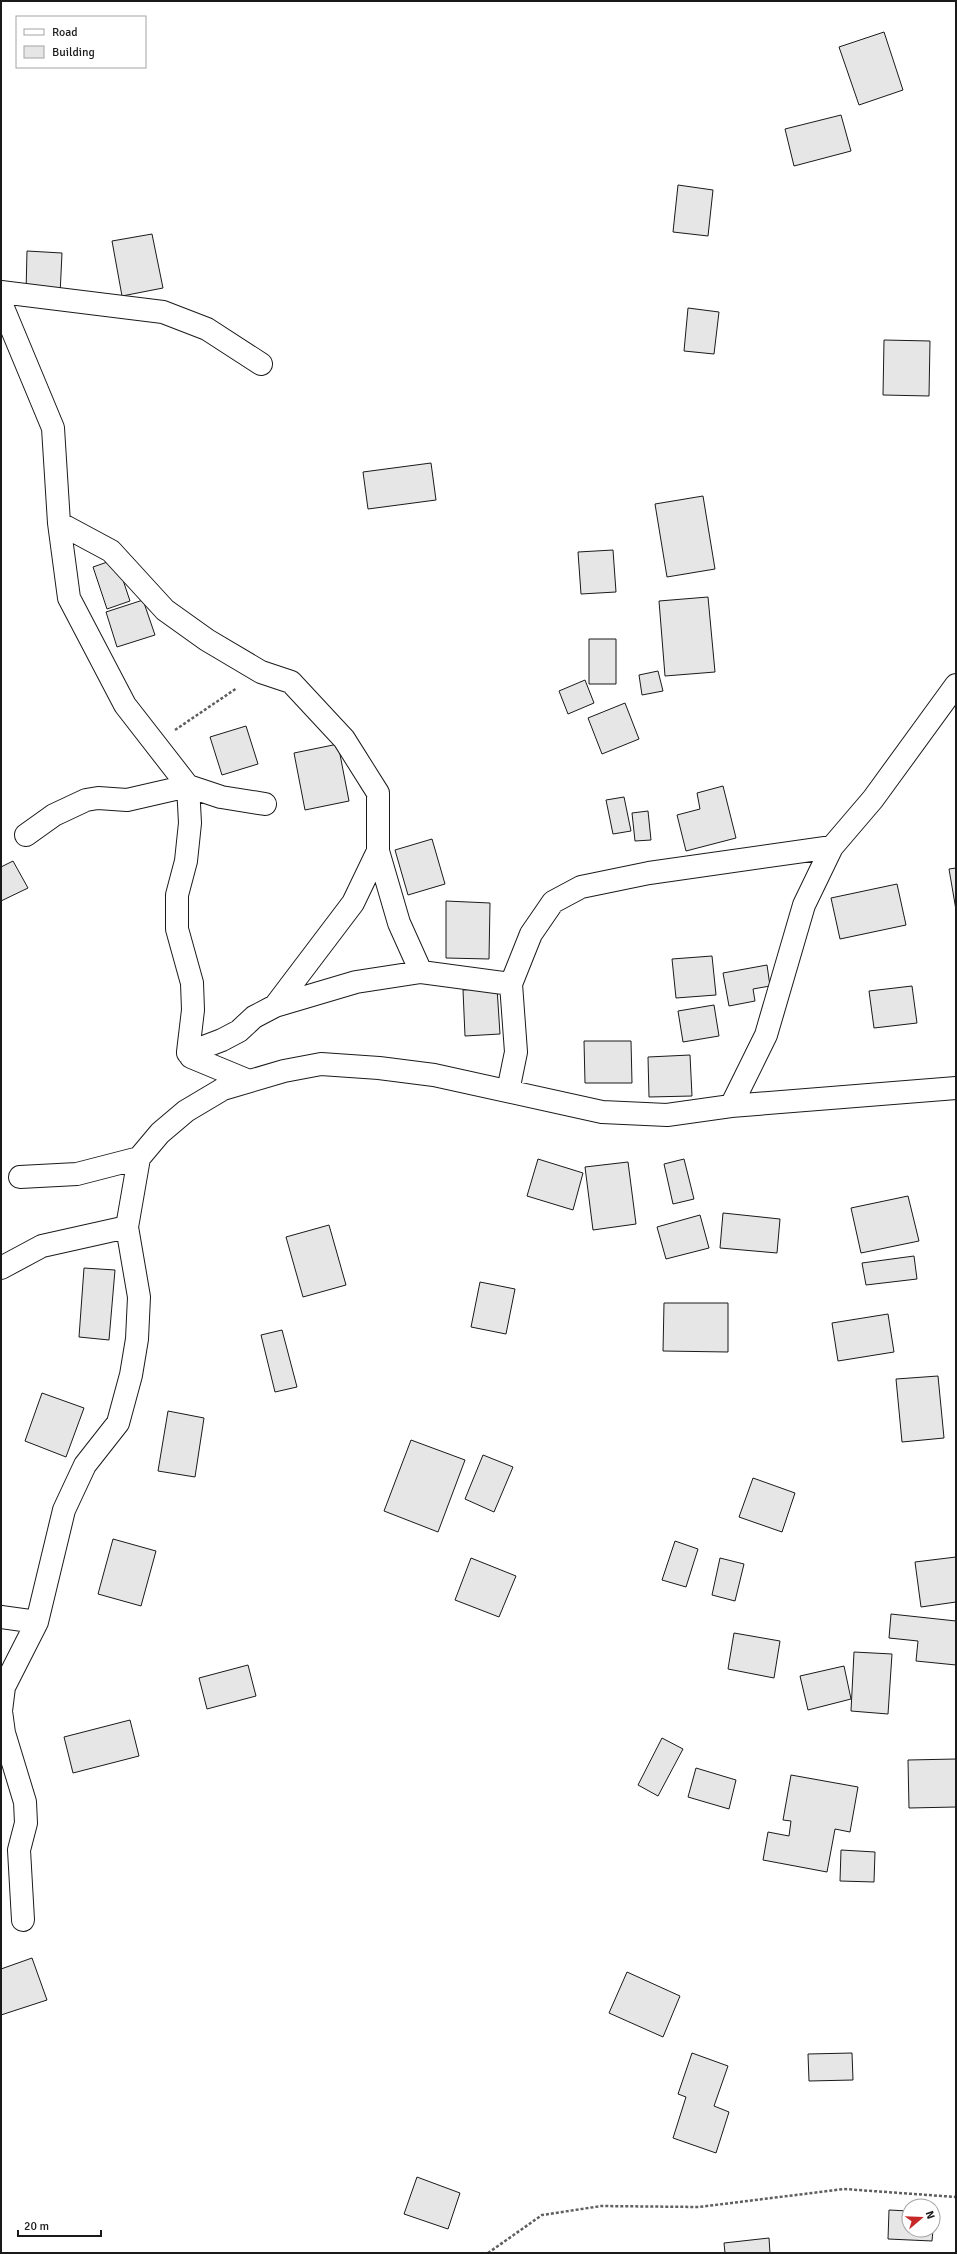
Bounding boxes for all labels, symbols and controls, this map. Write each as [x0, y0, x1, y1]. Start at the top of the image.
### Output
legend [16, 16, 146, 68]
text: Road [52, 25, 78, 40]
text: Building [52, 45, 95, 60]
north arrow [901, 2198, 941, 2238]
text: N [923, 2209, 937, 2221]
scale bar [18, 2212, 101, 2238]
text: 20 m [24, 2219, 49, 2234]

